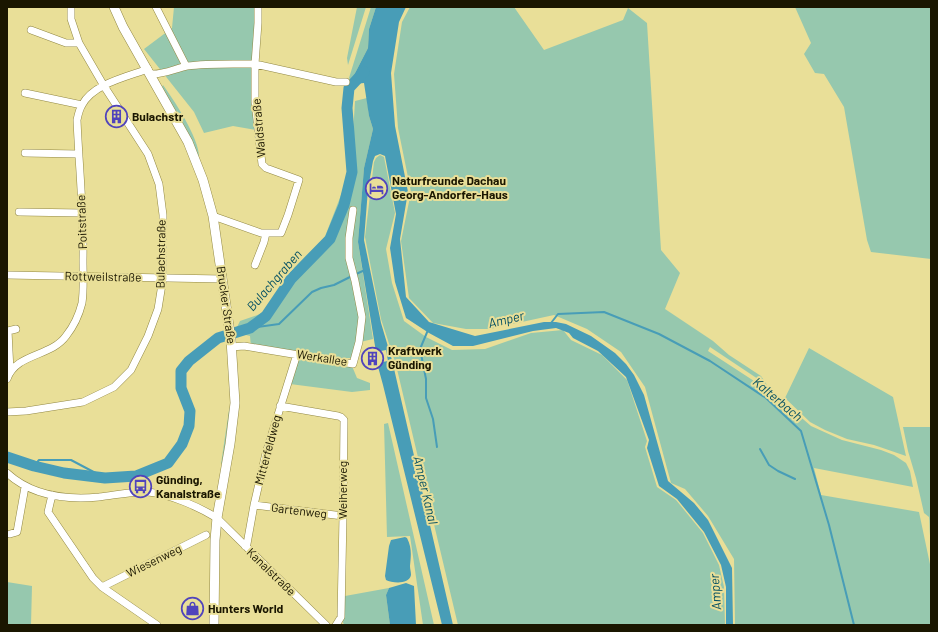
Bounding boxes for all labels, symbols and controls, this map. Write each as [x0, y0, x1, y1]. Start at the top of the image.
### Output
street label: Waldstraße [248, 98, 268, 158]
building icon: Bulachstr [104, 104, 130, 130]
place label: Bulachstr [132, 109, 184, 123]
place label: Naturfreunde Dachau Georg-Andorfer-Haus [392, 173, 508, 201]
hotel icon: Naturfreunde Dachau Georg-Andorfer-Haus [364, 175, 390, 201]
street label: Poitstraße [73, 195, 89, 250]
street label: Bulachstraße [152, 219, 168, 289]
water label: Bulachgraben [243, 246, 305, 314]
street label: Brucker Straße [215, 265, 239, 345]
street label: Rottweilstraße [64, 268, 142, 284]
water label: Amper [487, 307, 526, 331]
place label: Kraftwerk Günding [388, 343, 443, 371]
building icon: Kraftwerk Günding [360, 345, 386, 371]
street label: Werkallee [296, 346, 348, 368]
water label: Kalterbach [750, 374, 806, 425]
street label: Mitterfeldweg [251, 413, 283, 486]
water label: Amper Kanal [410, 454, 442, 526]
street label: Weiherweg [335, 461, 349, 519]
place label: Günding, Kanalstraße [156, 472, 221, 500]
bus stop icon: Günding, Kanalstraße [127, 474, 153, 500]
street label: Gartenweg [270, 500, 328, 520]
street label: Wiesenweg [124, 541, 183, 579]
street label: Kanalstraße [244, 545, 299, 598]
water label: Amper [706, 573, 724, 611]
shop icon: Hunters World [180, 596, 206, 622]
place label: Hunters World [208, 601, 284, 615]

